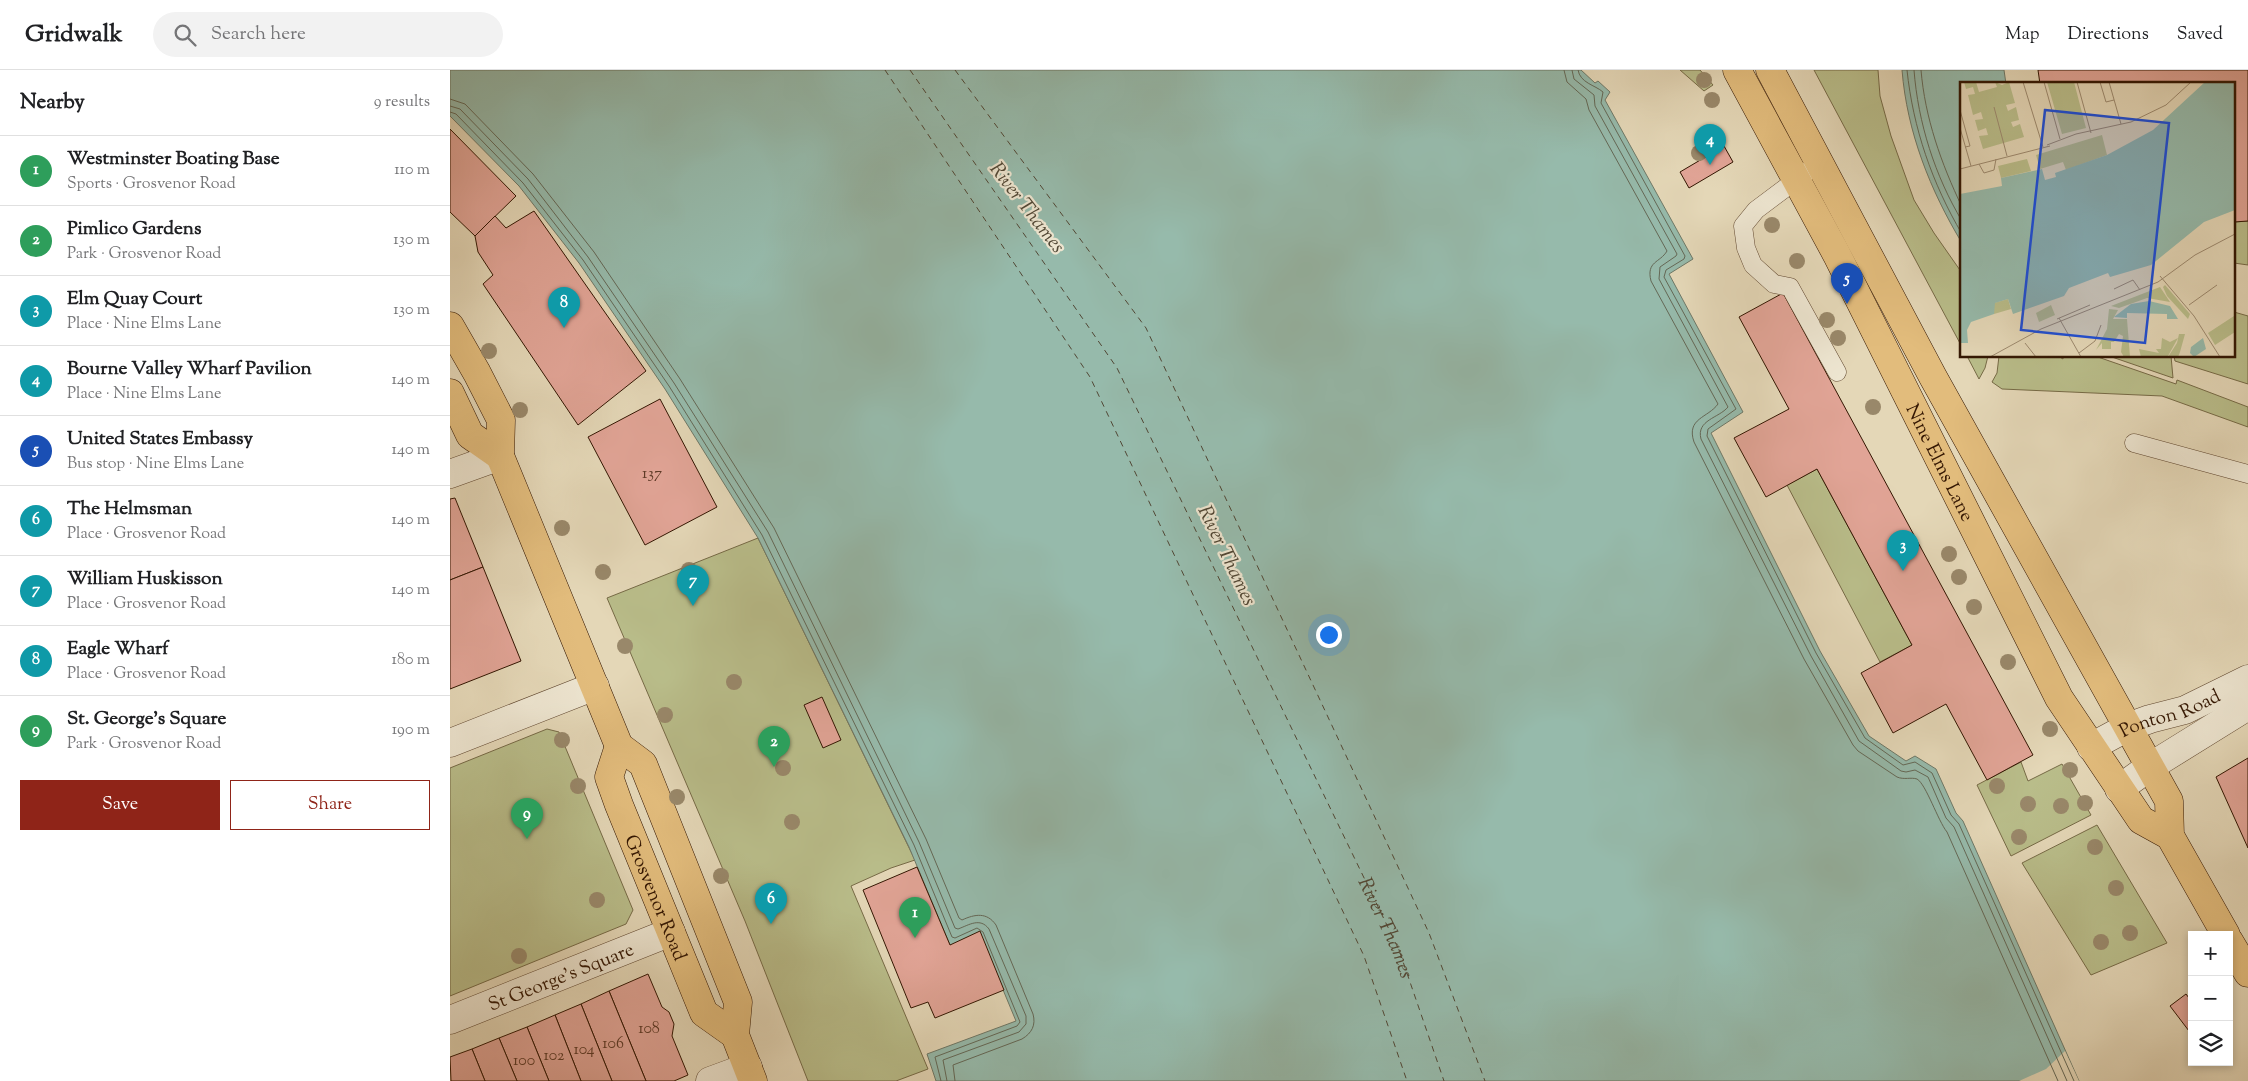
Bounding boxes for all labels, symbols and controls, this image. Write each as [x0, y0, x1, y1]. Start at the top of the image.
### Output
search box [153, 12, 503, 57]
text: Gridwalk [25, 18, 123, 52]
icon: search [171, 21, 199, 49]
text: Search here [211, 21, 306, 48]
text: Map [2005, 22, 2040, 48]
text: Directions [2068, 22, 2149, 48]
text: Saved [2177, 22, 2223, 48]
inset map [1960, 82, 2236, 358]
text: Nearby [20, 88, 85, 118]
text: 9 results [374, 91, 430, 114]
pin: 4 [1694, 124, 1726, 165]
text: Westminster Boating Base [67, 146, 280, 173]
water label: River Thames [981, 157, 1071, 260]
text: 1 [33, 159, 39, 182]
text: 110 m [394, 159, 430, 182]
text: Sports · Grosvenor Road [67, 173, 236, 196]
text: Pimlico Gardens [67, 216, 201, 243]
text: 2 [32, 229, 40, 252]
text: 130 m [393, 229, 430, 252]
text: Park · Grosvenor Road [67, 243, 221, 266]
pin: 5 [1831, 263, 1863, 304]
text: Elm Quay Court [67, 286, 202, 313]
pin: 8 [548, 287, 580, 328]
text: 3 [33, 299, 39, 322]
text: 130 m [393, 299, 430, 322]
text: Place · Nine Elms Lane [67, 313, 221, 336]
text: Bourne Valley Wharf Pavilion [67, 356, 312, 383]
text: 4 [32, 369, 40, 392]
text: 140 m [392, 369, 430, 392]
text: Place · Nine Elms Lane [67, 383, 221, 406]
street label: Nine Elms Lane [1898, 400, 1980, 527]
text: United States Embassy [67, 426, 253, 453]
text: 5 [33, 439, 39, 462]
text: 140 m [392, 439, 430, 462]
text: Bus stop · Nine Elms Lane [67, 453, 244, 476]
house number: 137 [642, 463, 662, 486]
text: The Helmsman [67, 496, 192, 523]
water label: River Thames [1189, 501, 1263, 611]
text: 6 [32, 509, 40, 532]
text: 140 m [392, 509, 430, 532]
text: Place · Grosvenor Road [67, 523, 226, 546]
pin: 3 [1887, 530, 1919, 571]
pin: 7 [677, 565, 709, 606]
text: William Huskisson [67, 566, 223, 593]
text: 7 [32, 579, 40, 602]
text: 140 m [392, 579, 430, 602]
text: Place · Grosvenor Road [67, 593, 226, 616]
your location [1316, 622, 1342, 648]
text: Eagle Wharf [67, 636, 169, 663]
text: 8 [32, 649, 40, 672]
text: 180 m [391, 649, 430, 672]
text: Place · Grosvenor Road [67, 663, 226, 686]
street label: Ponton Road [2115, 683, 2226, 745]
text: St. George's Square [67, 706, 226, 733]
text: 9 [32, 719, 40, 742]
text: 190 m [392, 719, 430, 742]
pin: 2 [758, 726, 790, 767]
text: Park · Grosvenor Road [67, 733, 221, 756]
button: Save [20, 780, 220, 830]
button: Share [230, 780, 430, 830]
pin: 9 [511, 798, 543, 839]
street label: Grosvenor Road [617, 831, 692, 966]
water label: River Thames [1349, 873, 1420, 983]
pin: 6 [755, 883, 787, 924]
pin: 1 [899, 897, 931, 938]
map controls [2188, 931, 2233, 1066]
button: + [2188, 931, 2233, 976]
street label: St George's Square [485, 937, 639, 1019]
button: − [2188, 976, 2233, 1021]
house number: 108 [638, 1018, 660, 1041]
button: layers [2188, 1021, 2233, 1066]
house number: 106 [602, 1033, 624, 1056]
house number: 104 [573, 1039, 595, 1062]
house number: 102 [543, 1045, 565, 1068]
house number: 100 [513, 1050, 535, 1073]

